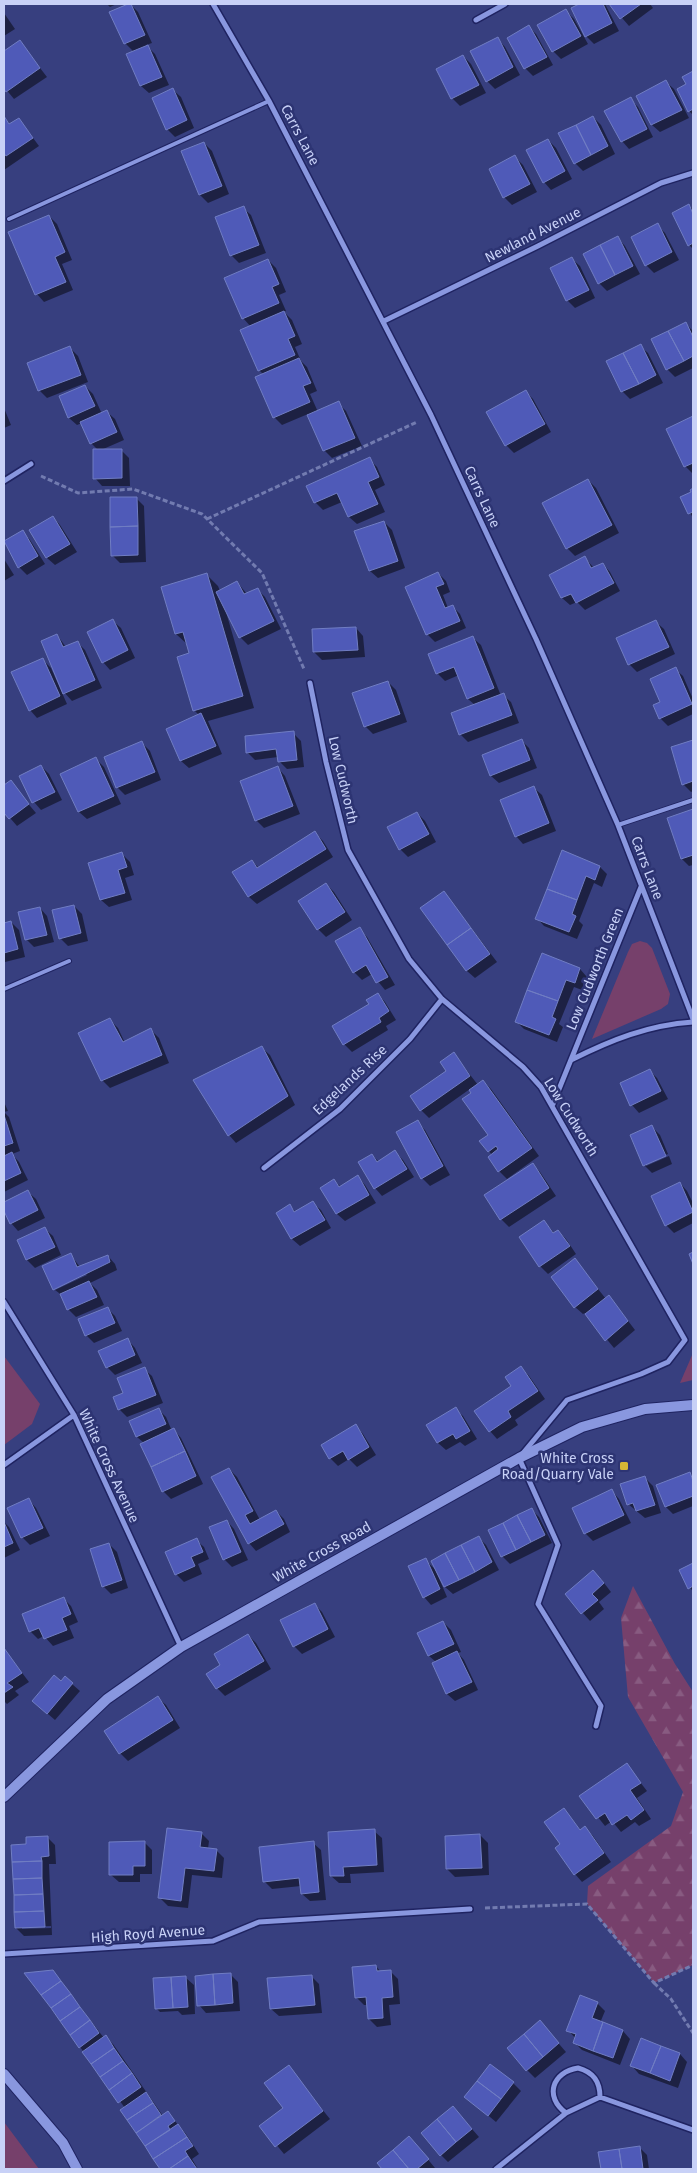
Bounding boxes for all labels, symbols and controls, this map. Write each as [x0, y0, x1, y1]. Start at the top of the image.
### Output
street label: Carrs Lane [277, 102, 323, 168]
street label: Newland Avenue [482, 203, 584, 267]
street label: Carrs Lane [460, 463, 504, 531]
street label: Low Cudworth [325, 734, 361, 826]
street label: Carrs Lane [627, 834, 667, 902]
street label: Low Cudworth Green [563, 905, 627, 1033]
street label: Edgelands Rise [309, 1041, 391, 1119]
street label: Low Cudworth [540, 1075, 602, 1159]
street label: White Cross Avenue [75, 1406, 143, 1526]
place label: White Cross Road/Quarry Vale [502, 1450, 614, 1483]
marker: White Cross Road/Quarry Vale [618, 1460, 630, 1472]
street label: White Cross Road [270, 1518, 374, 1586]
street label: High Royd Avenue [90, 1922, 206, 1946]

